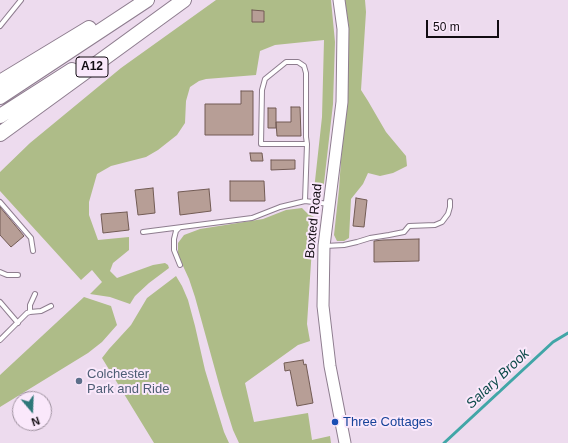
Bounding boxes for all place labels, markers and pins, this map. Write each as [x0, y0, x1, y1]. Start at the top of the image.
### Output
place label: Colchester Park and Ride [87, 366, 169, 397]
marker: Colchester Park and Ride [74, 376, 84, 386]
place label: Three Cottages [343, 414, 433, 430]
marker: Three Cottages [330, 417, 340, 427]

